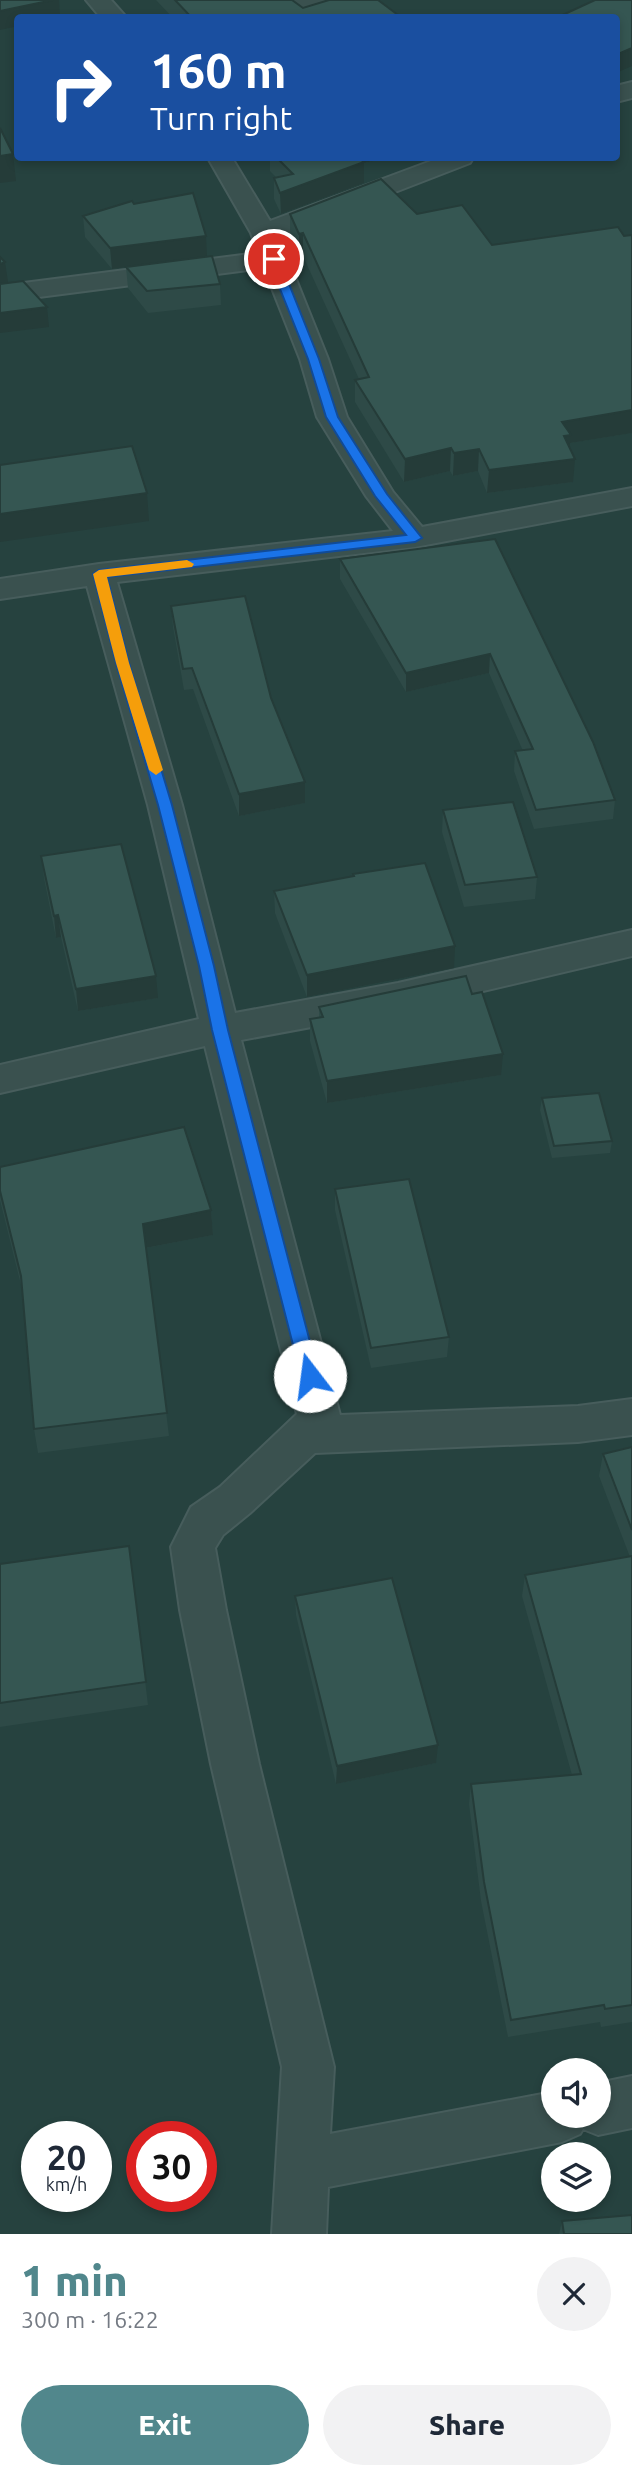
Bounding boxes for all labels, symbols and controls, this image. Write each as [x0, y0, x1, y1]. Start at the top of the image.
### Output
icon: right [35, 42, 126, 133]
text: 160 m [150, 42, 287, 97]
text: Turn right [150, 100, 292, 136]
pin [244, 229, 304, 289]
icon: arrive [255, 240, 293, 278]
position arrow [273, 1339, 347, 1413]
map controls [541, 2058, 611, 2212]
button: sound [541, 2058, 611, 2128]
speed limit sign: 30 [126, 2121, 217, 2212]
text: 20 [47, 2137, 86, 2177]
button: layers [541, 2142, 611, 2212]
text: km/h [46, 2174, 87, 2194]
text: 1 min [21, 2257, 128, 2304]
button: close [537, 2257, 611, 2331]
text: 300 m · 16:22 [21, 2307, 159, 2332]
button: Exit [21, 2385, 309, 2465]
button: Share [323, 2385, 611, 2465]

